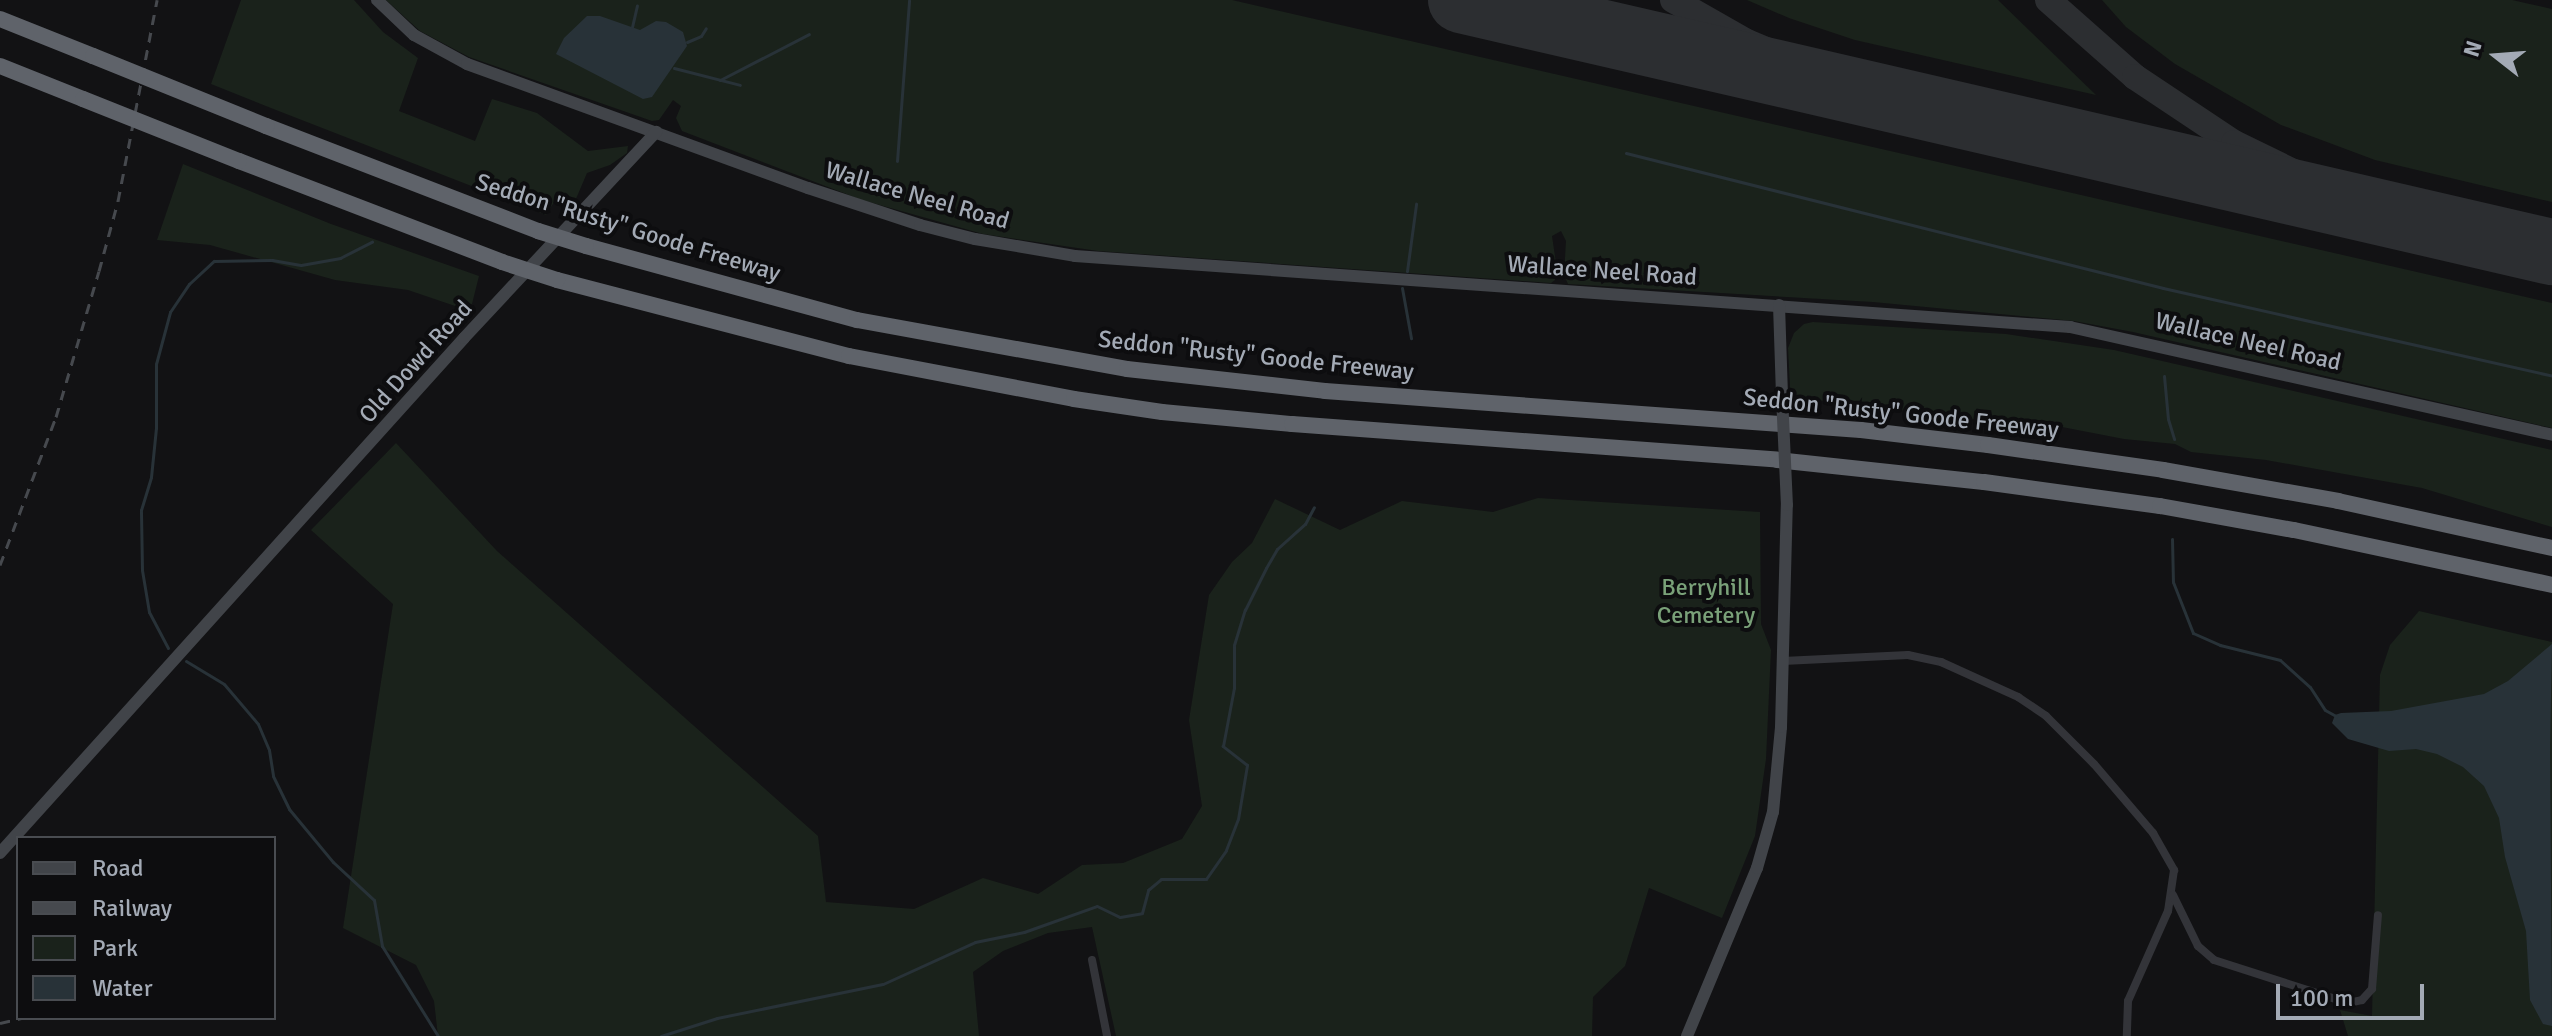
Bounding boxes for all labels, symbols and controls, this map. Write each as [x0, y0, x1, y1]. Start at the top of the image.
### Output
north arrow [2456, 16, 2536, 96]
text: N [2457, 38, 2488, 60]
street label: Wallace Neel Road [822, 156, 1012, 236]
street label: Seddon "Rusty" Goode Freeway [472, 168, 784, 288]
street label: Wallace Neel Road [1506, 250, 1698, 292]
street label: Old Dowd Road [353, 295, 479, 429]
street label: Wallace Neel Road [2152, 307, 2344, 377]
street label: Seddon "Rusty" Goode Freeway [1097, 325, 1415, 387]
street label: Seddon "Rusty" Goode Freeway [1742, 383, 2060, 445]
park label: Berryhill Cemetery [1657, 574, 1755, 630]
legend [16, 836, 276, 1020]
text: Road [92, 853, 143, 883]
text: Railway [92, 893, 172, 923]
text: Park [92, 933, 138, 963]
scale bar [2280, 968, 2428, 1018]
text: Water [92, 973, 152, 1003]
text: 100 m [2290, 983, 2353, 1013]

